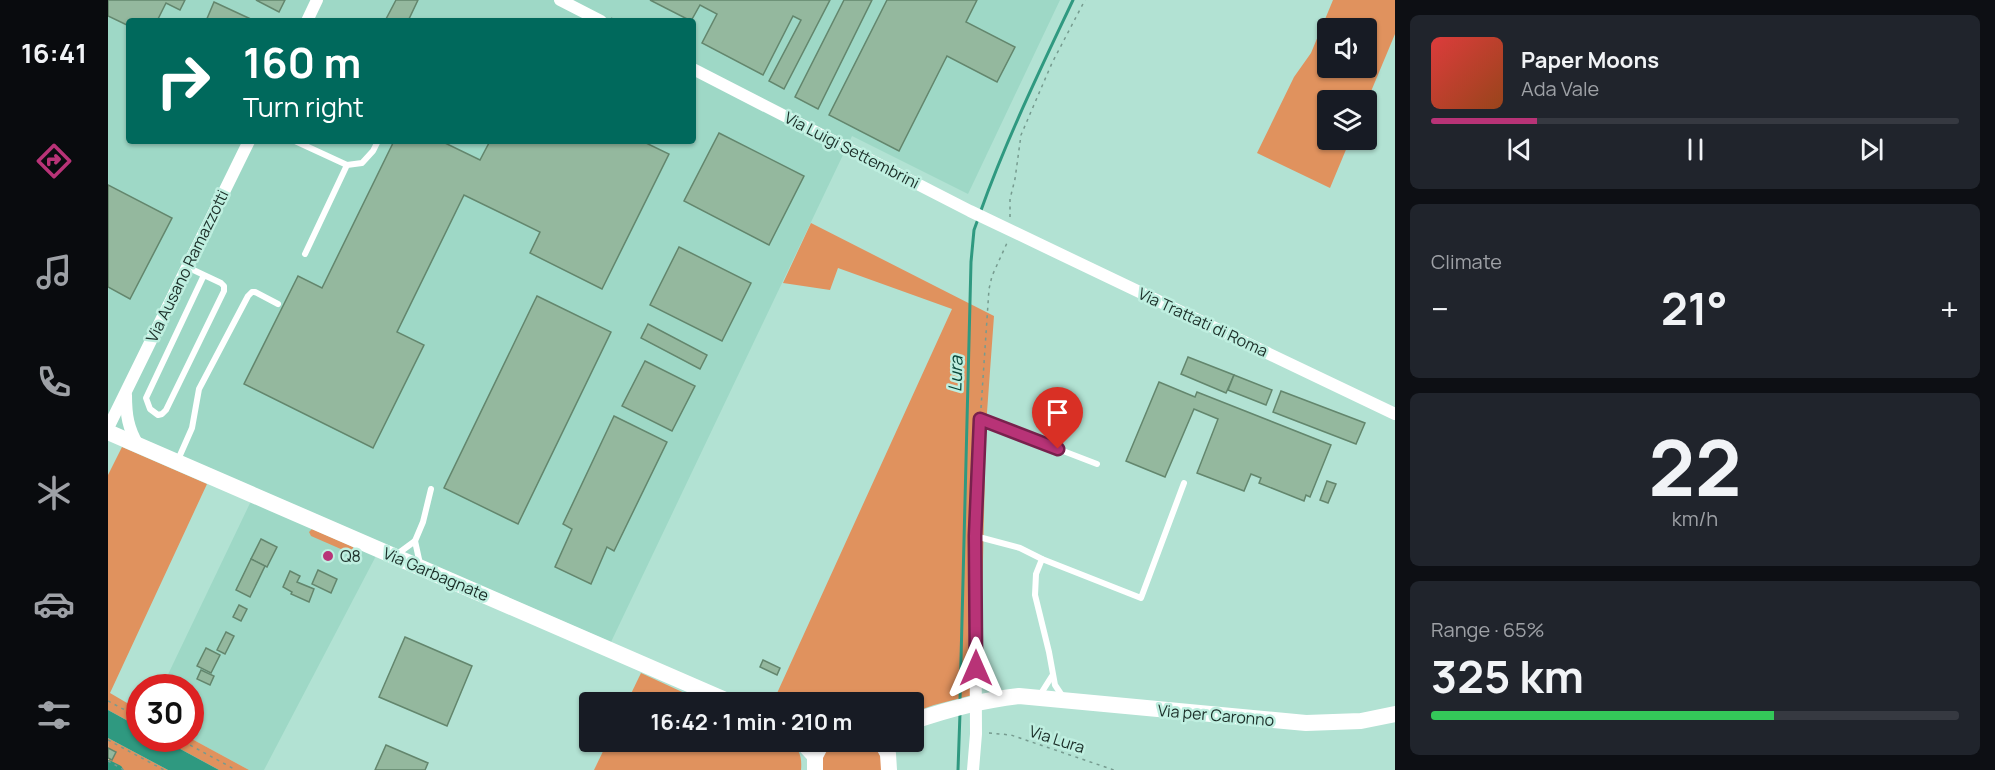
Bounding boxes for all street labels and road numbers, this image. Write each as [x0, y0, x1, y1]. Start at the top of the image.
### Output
street label: Via Luigi Settembrini [781, 106, 923, 194]
street label: Via Ausano Ramazzotti [141, 186, 233, 346]
street label: Via Trattati di Roma [1135, 282, 1271, 362]
street label: Via Garbagnate [380, 542, 492, 606]
street label: Via per Caronno [1157, 699, 1275, 731]
street label: Via Lura [1026, 720, 1088, 758]

